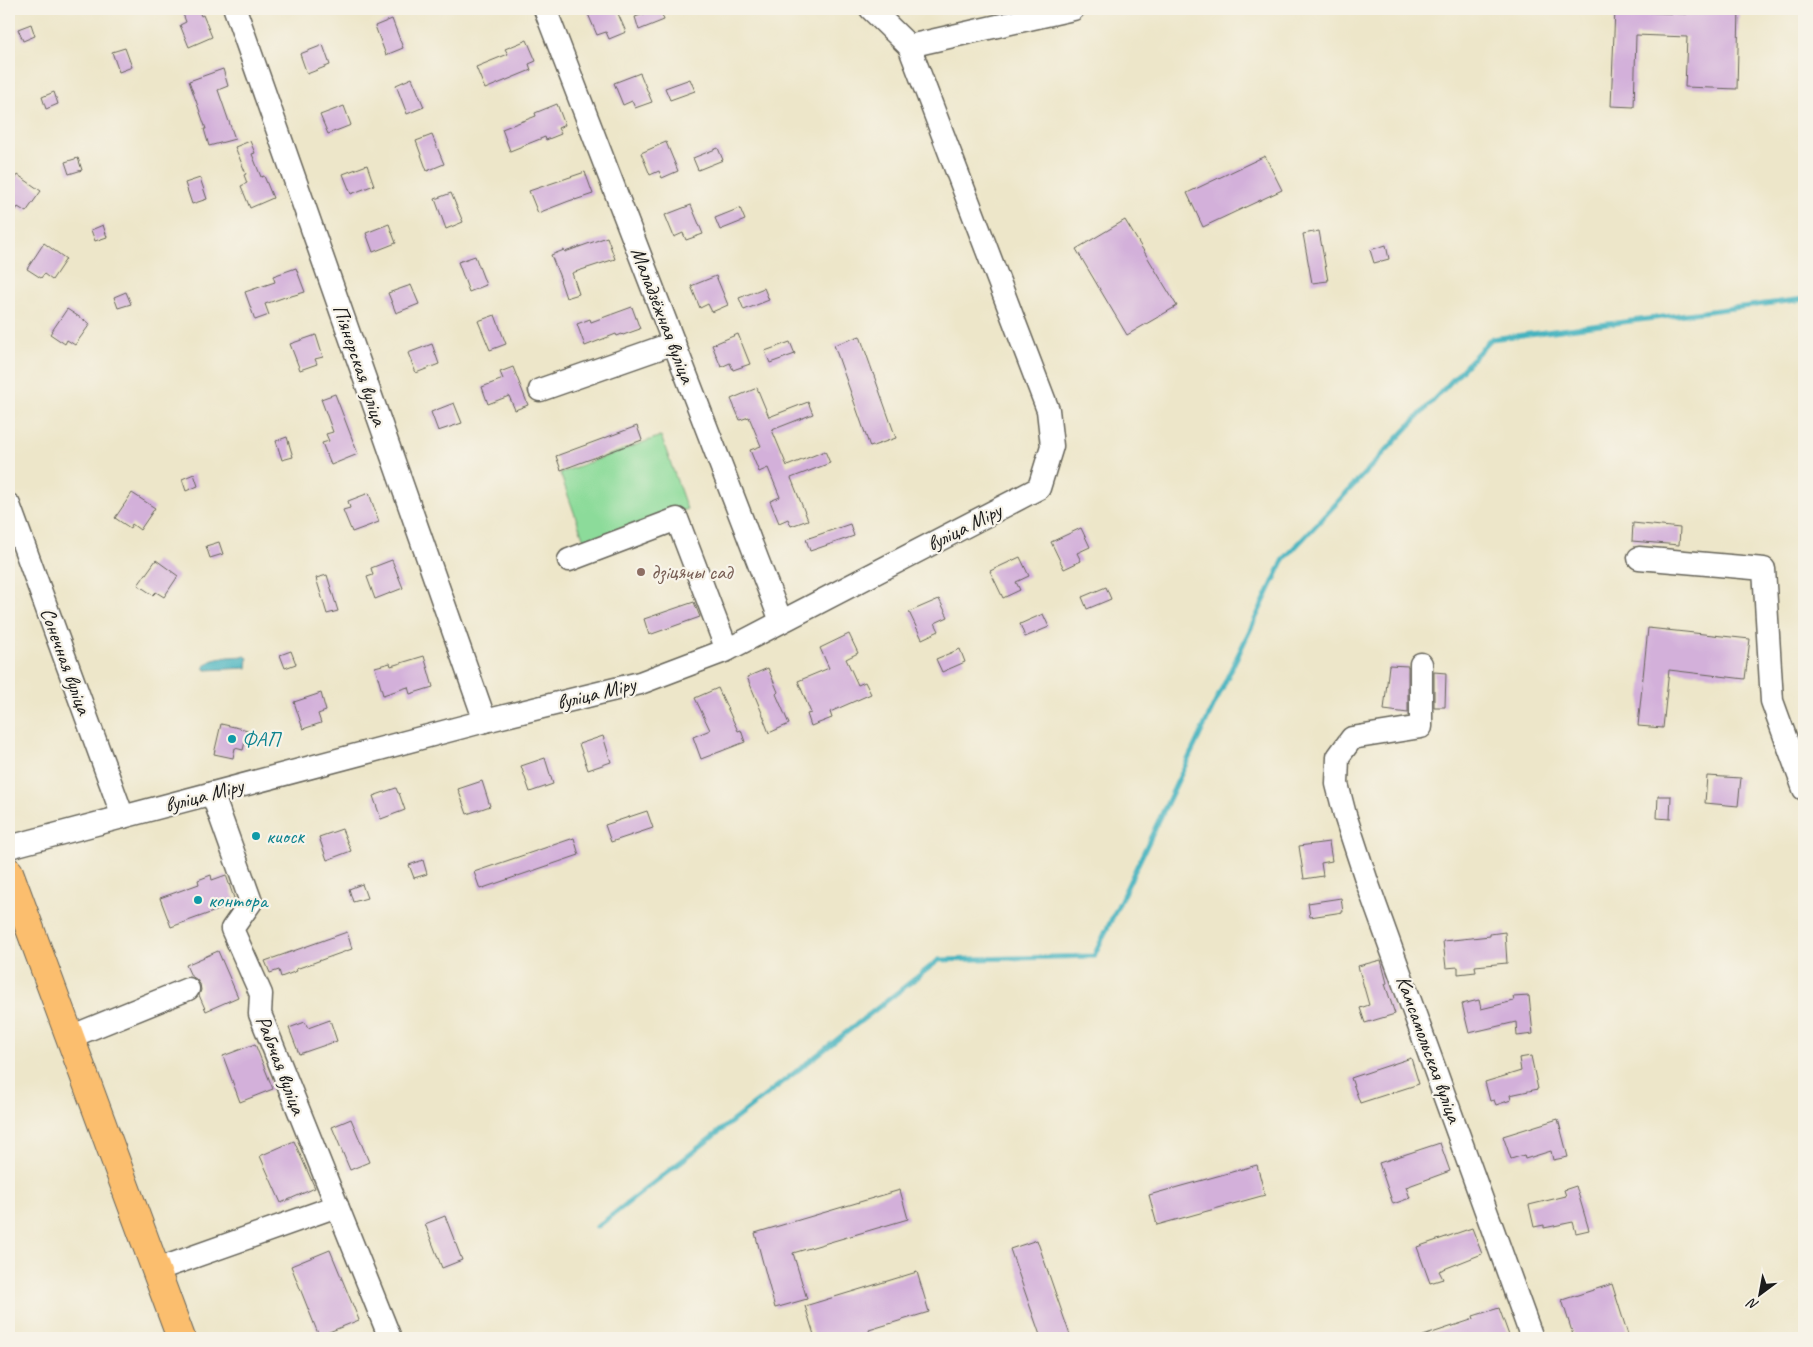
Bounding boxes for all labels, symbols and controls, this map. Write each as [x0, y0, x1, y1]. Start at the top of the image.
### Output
street label: Маладзёжная вуліца [625, 243, 701, 388]
street label: Піянерская вуліца [327, 301, 393, 431]
street label: вуліца Міру [922, 496, 1007, 557]
place label: дзіцячы сад [651, 559, 734, 585]
marker: дзіцячы сад [635, 566, 647, 578]
street label: Сонечная вуліца [35, 604, 98, 720]
street label: вуліца Міру [554, 670, 640, 715]
place label: ФАП [242, 726, 282, 752]
marker: ФАП [226, 733, 238, 745]
street label: вуліца Міру [162, 772, 248, 818]
place label: киоск [266, 823, 305, 849]
marker: киоск [250, 830, 262, 842]
place label: контора [208, 887, 270, 913]
marker: контора [192, 894, 204, 906]
street label: Камсамольская вуліца [1390, 972, 1468, 1128]
street label: Рабочая вуліца [250, 1012, 312, 1120]
north arrow [1736, 1270, 1786, 1320]
text: N [1743, 1294, 1762, 1314]

